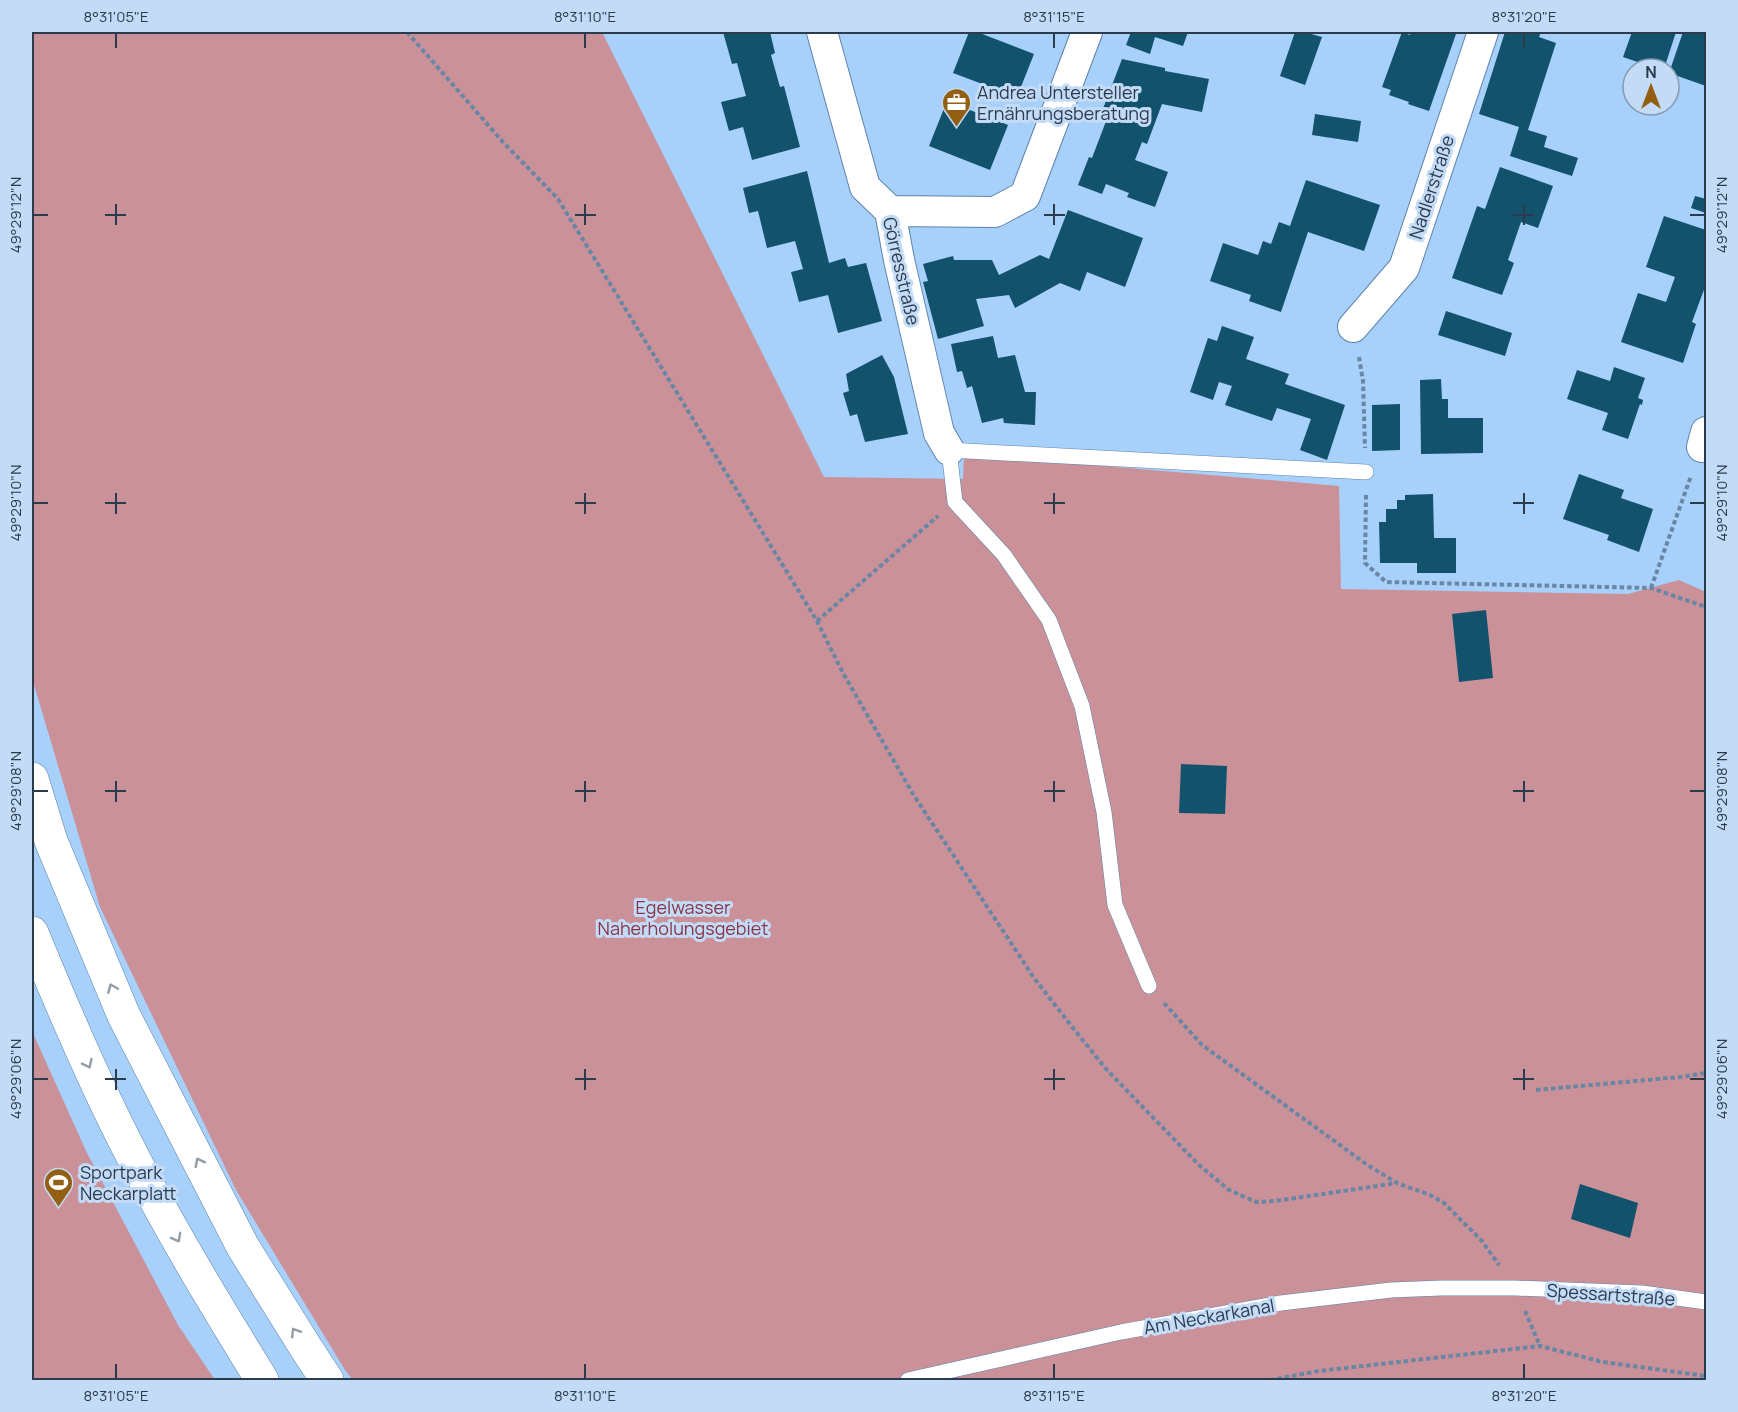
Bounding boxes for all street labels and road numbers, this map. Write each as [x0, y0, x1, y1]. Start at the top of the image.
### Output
street label: Nadlerstraße [1403, 132, 1459, 242]
street label: Görresstraße [878, 215, 926, 327]
street label: Spessartstraße [1546, 1278, 1676, 1310]
street label: Am Neckarkanal [1142, 1293, 1276, 1339]

